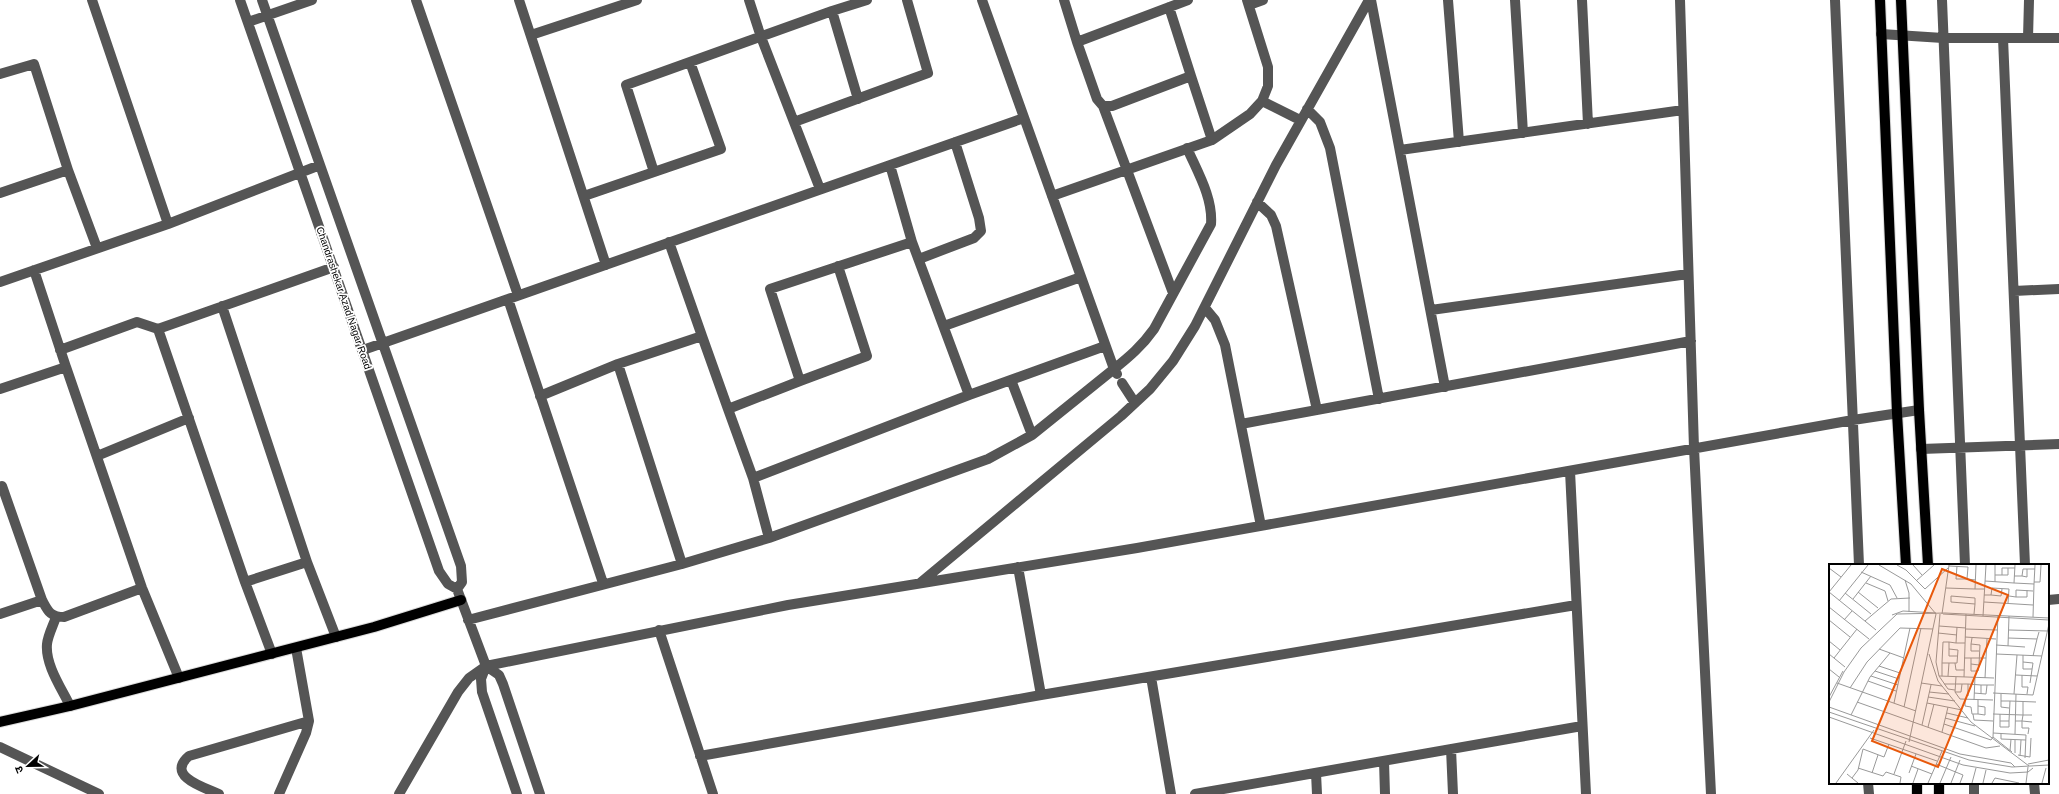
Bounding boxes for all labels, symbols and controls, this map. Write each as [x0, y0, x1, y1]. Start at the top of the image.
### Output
street label: Chandrashekar Azad Nagar Road [314, 225, 374, 371]
inset map [1829, 564, 2049, 784]
north arrow [8, 746, 48, 786]
text: उ [12, 764, 25, 775]

